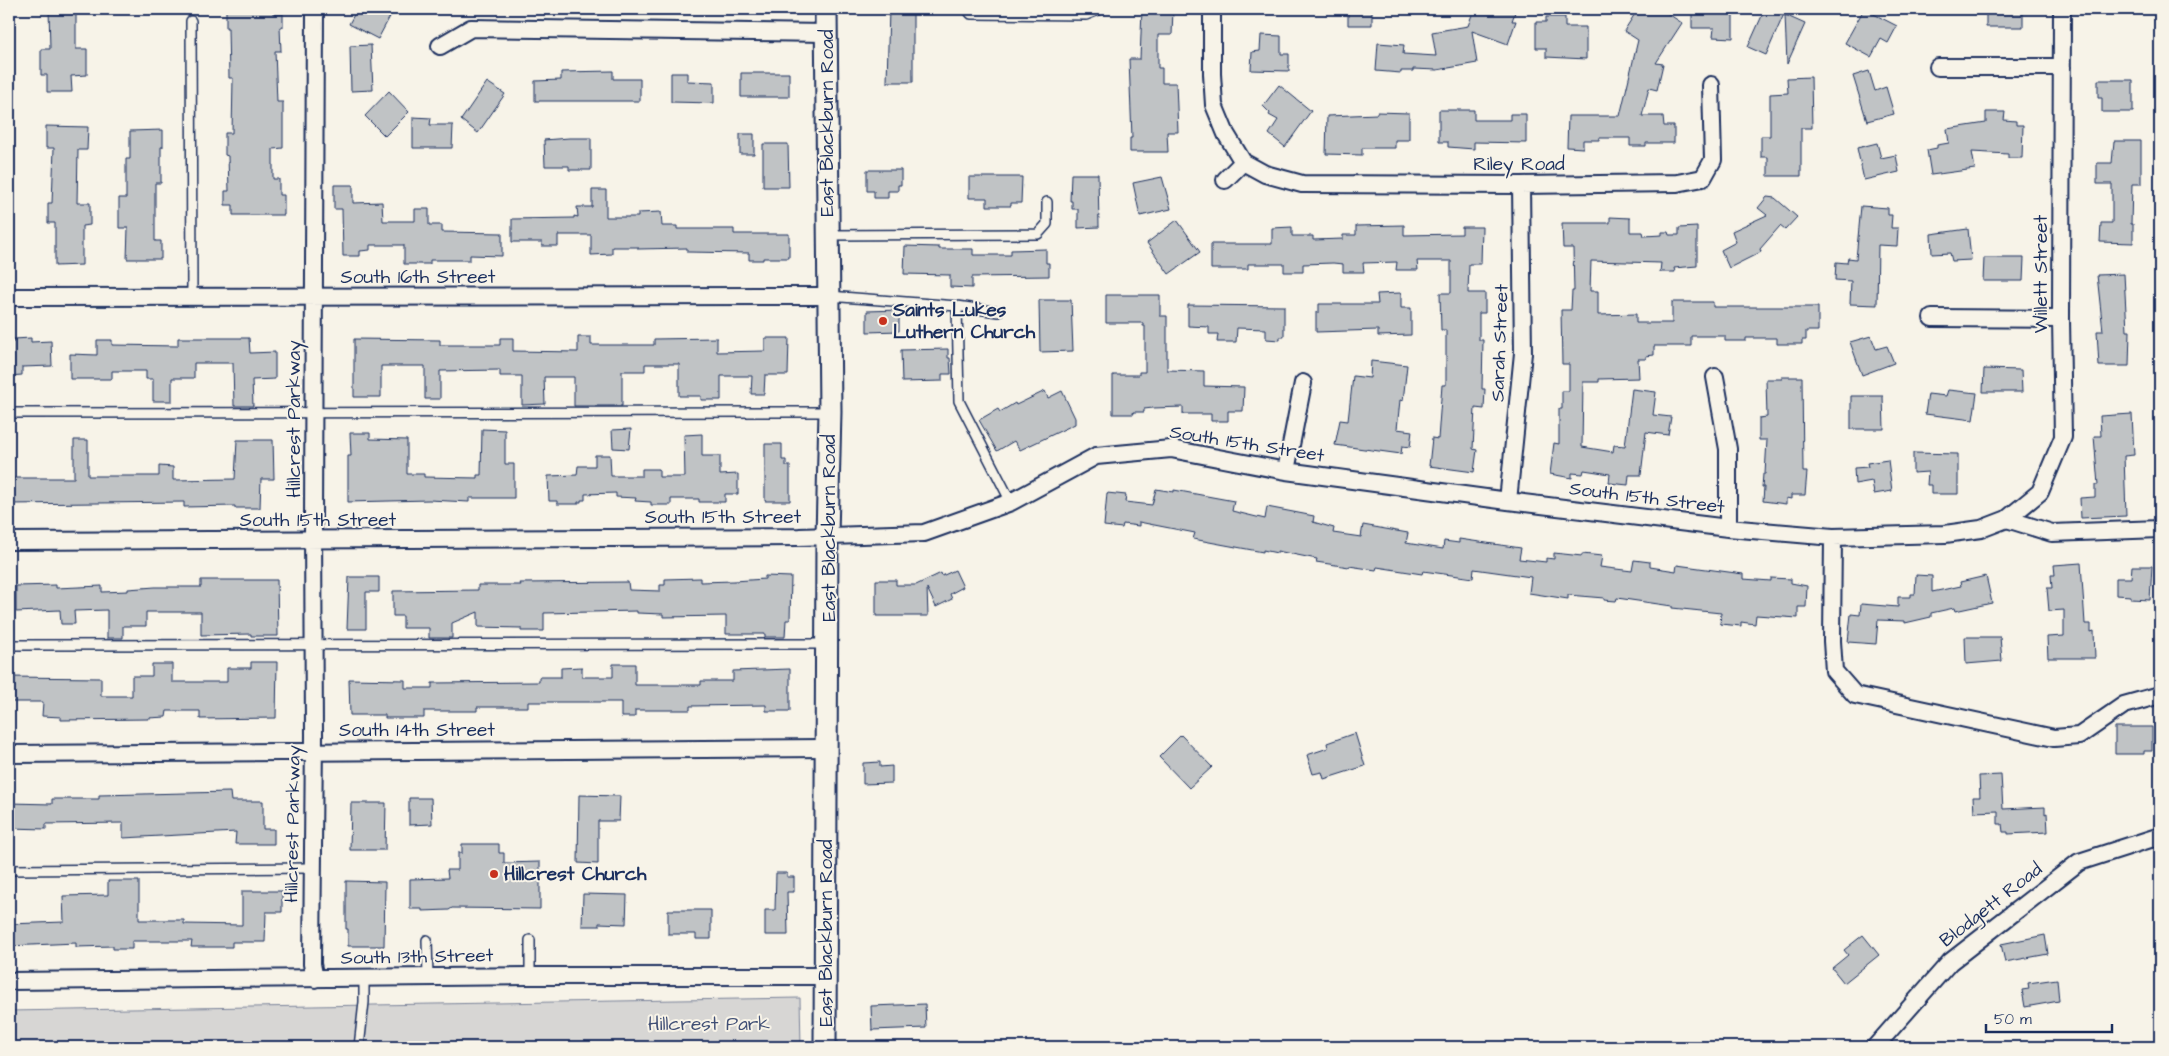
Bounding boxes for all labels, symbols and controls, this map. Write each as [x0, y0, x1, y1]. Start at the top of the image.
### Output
street label: East Blackburn Road [814, 29, 841, 217]
street label: Riley Road [1473, 151, 1565, 179]
street label: Willett Street [2028, 214, 2055, 333]
street label: South 16th Street [341, 264, 496, 291]
street label: Sarah Street [1484, 283, 1516, 402]
place label: Saints Lukes Luthern Church [892, 297, 1036, 346]
marker: Saints Lukes Luthern Church [877, 315, 889, 327]
street label: Hillcrest Parkway [281, 340, 309, 498]
street label: South 15th Street [1168, 418, 1327, 470]
street label: East Blackburn Road [816, 434, 843, 622]
street label: South 15th Street [1568, 475, 1727, 521]
street label: South 15th Street [645, 504, 802, 531]
street label: South 15th Street [240, 507, 397, 534]
street label: South 14th Street [339, 717, 495, 744]
street label: Hillcrest Parkway [278, 745, 309, 903]
street label: East Blackburn Road [813, 839, 840, 1027]
street label: Blodgett Road [1934, 856, 2049, 954]
place label: Hillcrest Church [504, 861, 647, 888]
marker: Hillcrest Church [488, 868, 500, 880]
street label: South 13th Street [340, 942, 494, 972]
scale bar [1986, 1001, 2113, 1033]
text: 50 m [1994, 1009, 2032, 1030]
park label: Hillcrest Park [648, 1011, 770, 1038]

